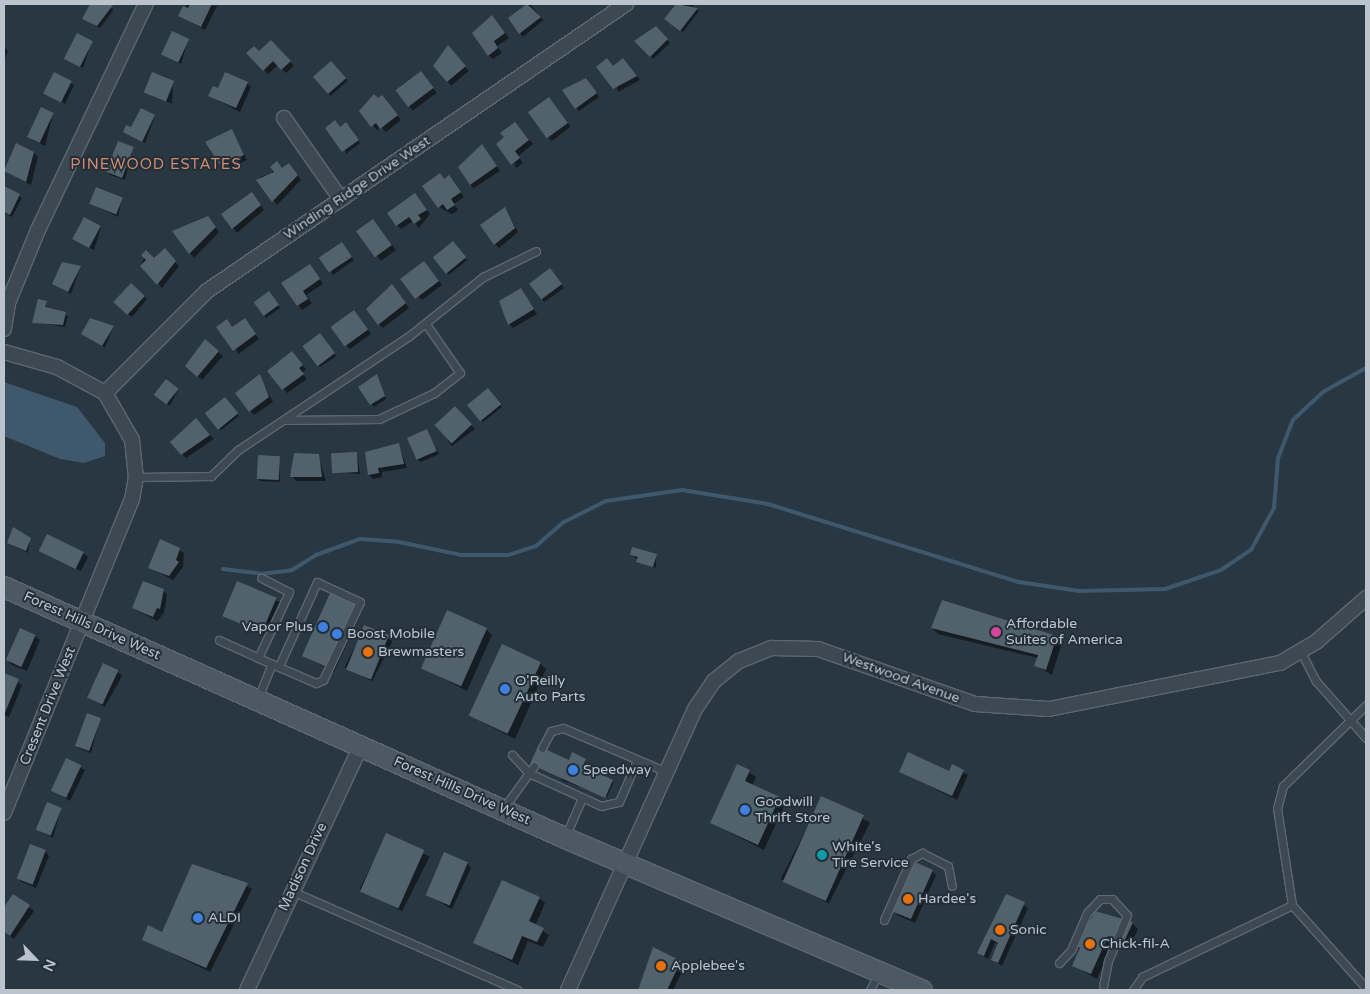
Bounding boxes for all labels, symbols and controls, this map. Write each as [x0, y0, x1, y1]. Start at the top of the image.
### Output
street label: Winding Ridge Drive West [280, 132, 434, 244]
district label: PINEWOOD ESTATES [68, 156, 244, 174]
street label: Forest Hills Drive West [21, 588, 163, 664]
place label: Affordable Suites of America [1006, 616, 1123, 648]
place label: Vapor Plus [242, 619, 313, 635]
marker: Vapor Plus [317, 621, 329, 633]
place label: Boost Mobile [347, 626, 435, 642]
marker: Affordable Suites of America [990, 626, 1002, 638]
marker: Boost Mobile [331, 628, 343, 640]
street label: Cresent Drive West [17, 644, 79, 768]
place label: Brewmasters [378, 644, 464, 660]
marker: Brewmasters [362, 646, 374, 658]
street label: Westwood Avenue [840, 649, 962, 707]
place label: O'Reilly Auto Parts [515, 673, 586, 706]
marker: O'Reilly Auto Parts [499, 683, 511, 695]
street label: Forest Hills Drive West [391, 753, 533, 829]
place label: Speedway [583, 762, 651, 778]
marker: Speedway [567, 764, 579, 776]
place label: Goodwill Thrift Store [755, 794, 830, 826]
marker: Goodwill Thrift Store [739, 804, 751, 816]
street label: Madison Drive [275, 820, 331, 914]
place label: White's Tire Service [832, 839, 909, 872]
marker: White's Tire Service [816, 849, 828, 861]
place label: Hardee's [918, 891, 976, 907]
marker: Hardee's [902, 893, 914, 905]
place label: ALDI [208, 910, 241, 926]
marker: ALDI [192, 912, 204, 924]
place label: Sonic [1010, 922, 1047, 938]
marker: Sonic [994, 924, 1006, 936]
north arrow [10, 934, 60, 984]
place label: Chick-fil-A [1100, 936, 1170, 952]
marker: Chick-fil-A [1084, 938, 1096, 950]
text: N [39, 957, 59, 974]
place label: Applebee's [671, 958, 745, 974]
marker: Applebee's [655, 960, 667, 972]

